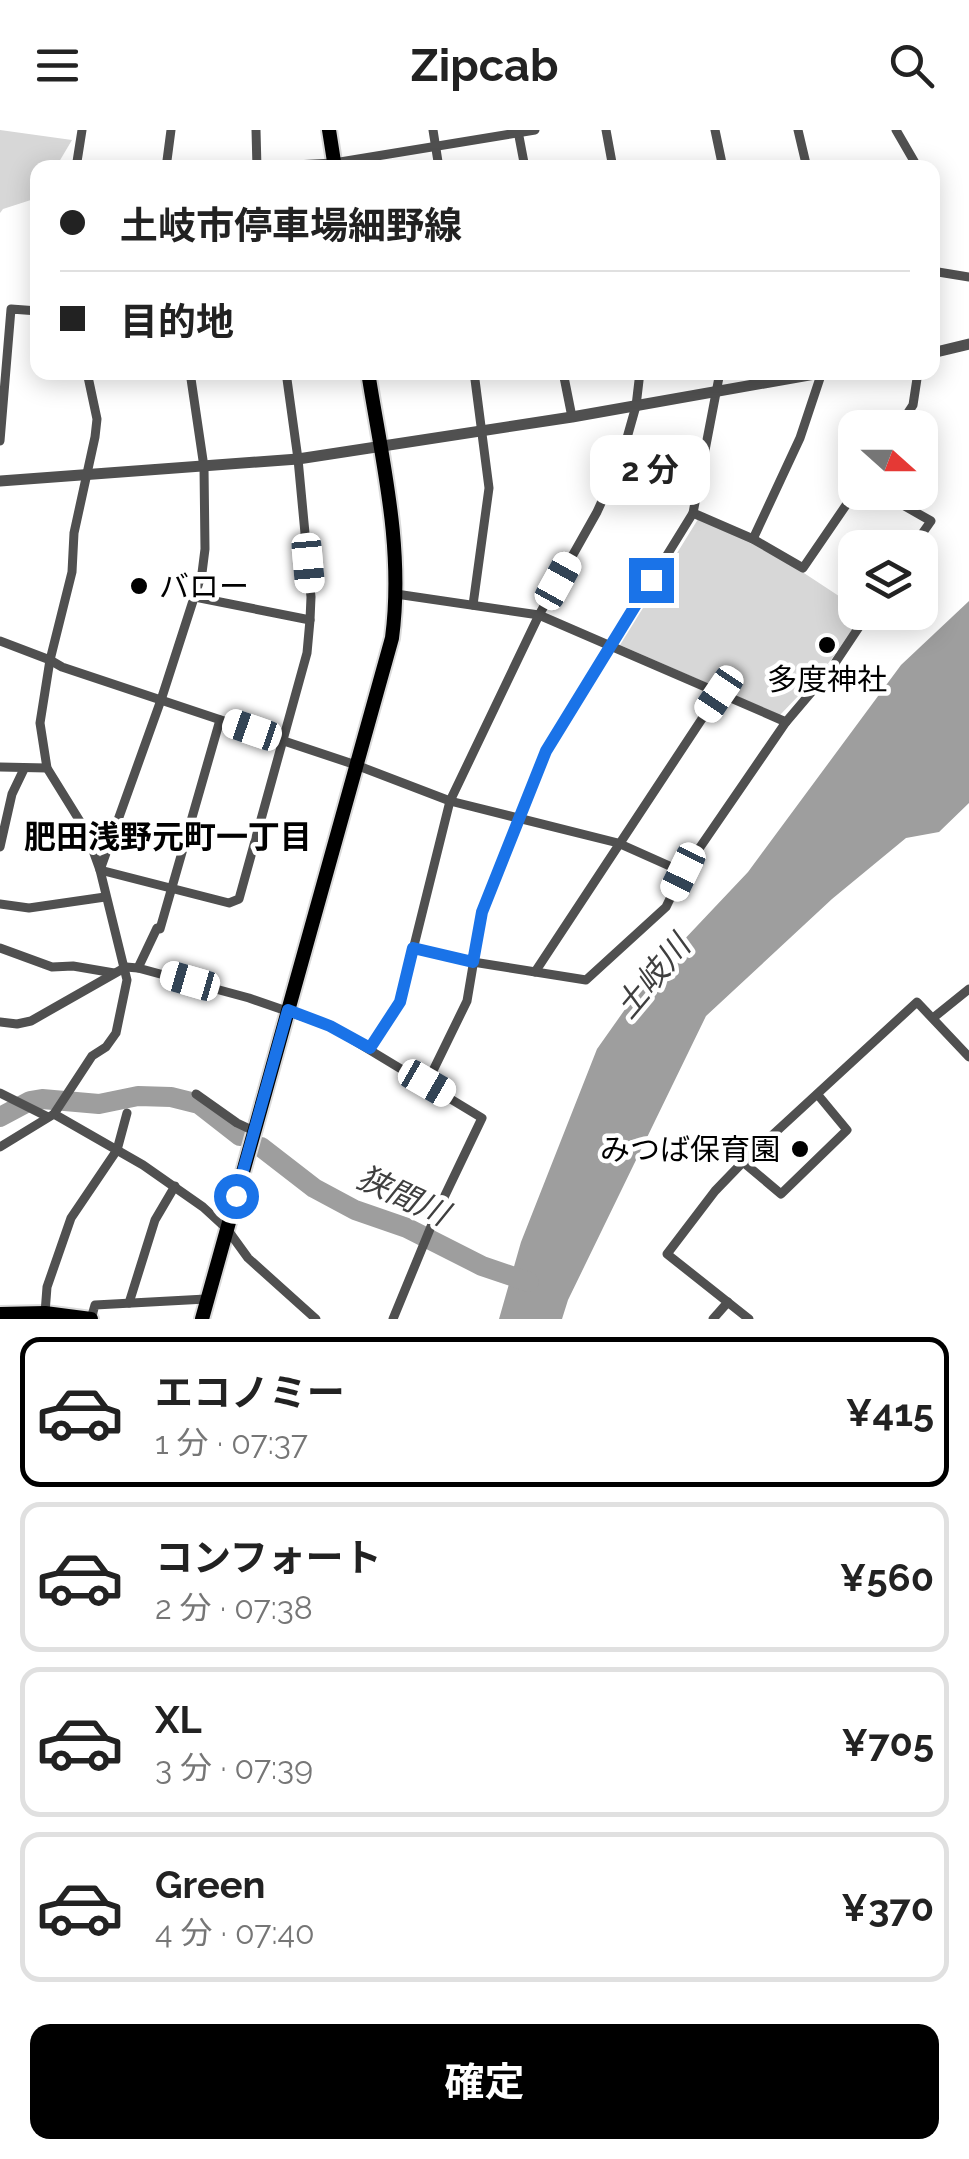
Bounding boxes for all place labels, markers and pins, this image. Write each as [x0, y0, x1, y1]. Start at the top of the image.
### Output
place label: バロー [159, 569, 249, 604]
marker: バロー [128, 575, 150, 597]
marker: 多度神社 [816, 634, 838, 656]
place label: 多度神社 [767, 662, 887, 697]
place label: みつば保育園 [600, 1132, 780, 1167]
marker: みつば保育園 [789, 1138, 811, 1160]

